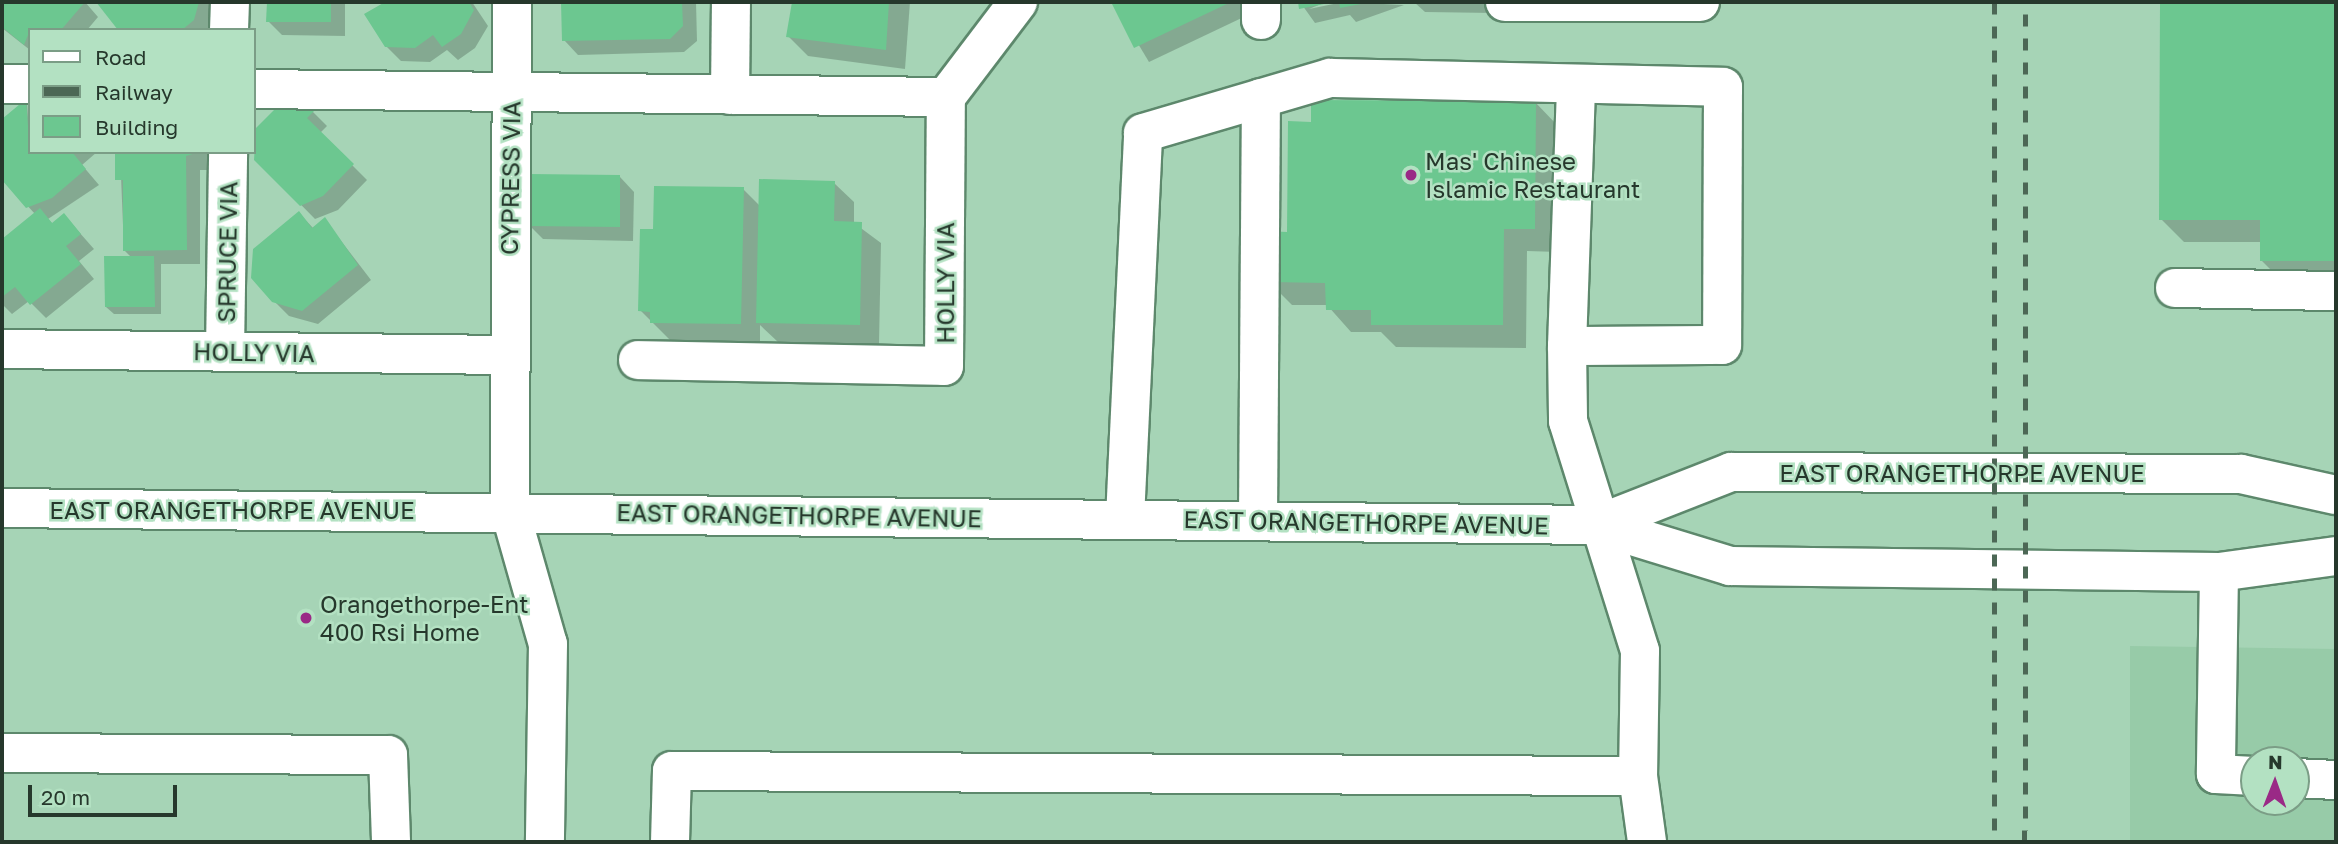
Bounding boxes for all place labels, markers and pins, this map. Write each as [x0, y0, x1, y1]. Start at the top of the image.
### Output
place label: Mas' Chinese Islamic Restaurant [1425, 147, 1640, 203]
marker: Mas' Chinese Islamic Restaurant [1403, 167, 1419, 183]
place label: Orangethorpe-Ent 400 Rsi Home [320, 590, 529, 646]
marker: Orangethorpe-Ent 400 Rsi Home [298, 610, 314, 626]

